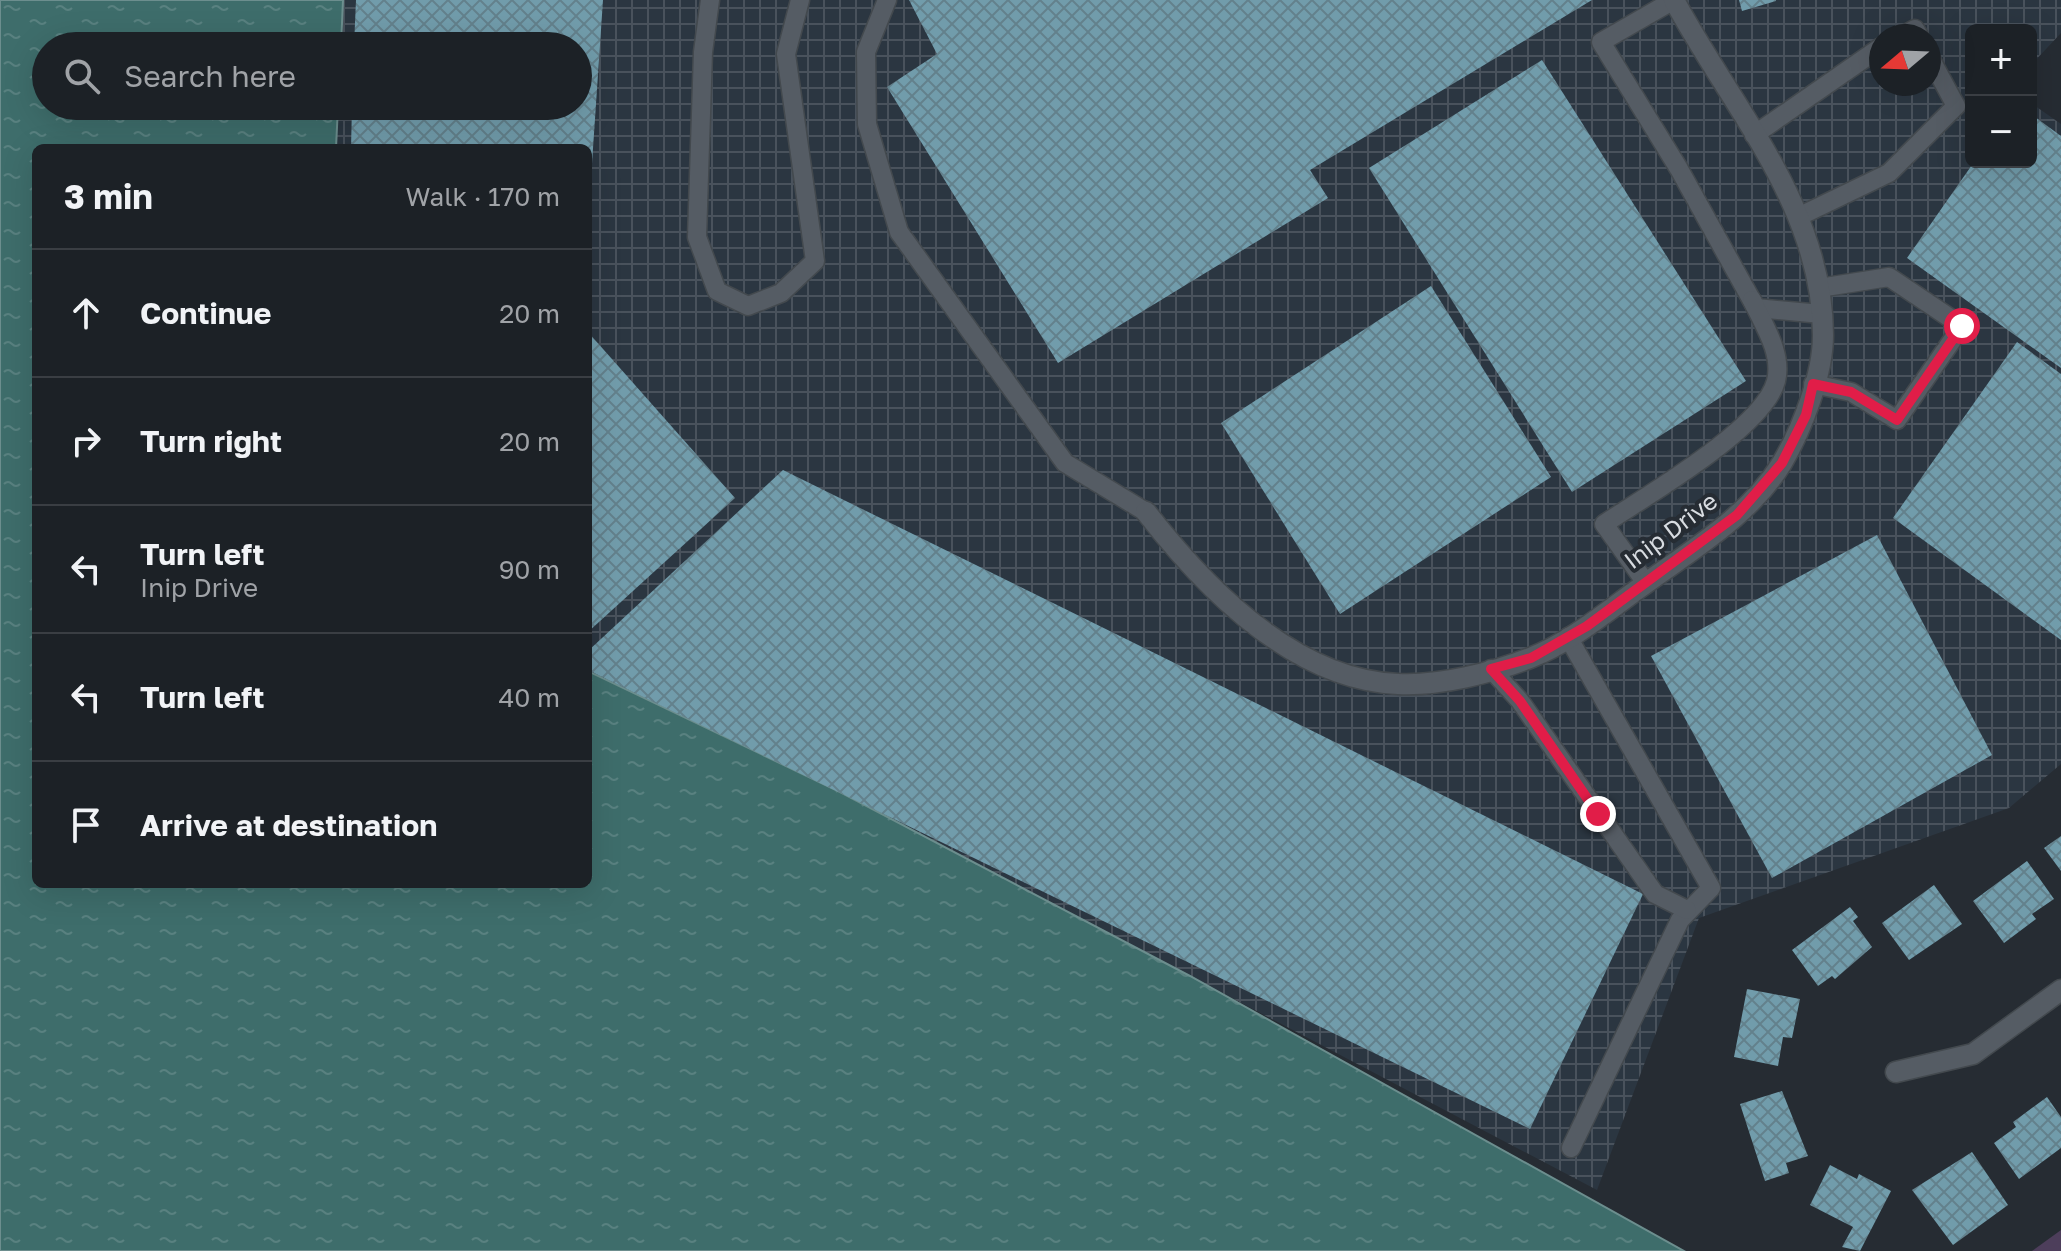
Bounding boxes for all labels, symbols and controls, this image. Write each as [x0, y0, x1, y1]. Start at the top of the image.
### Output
north arrow [1869, 24, 1941, 96]
map controls [1965, 24, 2037, 168]
button: + [1965, 24, 2037, 96]
search box [32, 32, 592, 120]
icon: search [60, 54, 104, 98]
text: Search here [124, 58, 296, 94]
button: − [1965, 96, 2037, 168]
text: 3 min [64, 176, 153, 216]
text: Walk · 170 m [406, 181, 560, 212]
icon: ahead [64, 291, 108, 335]
text: Continue [140, 295, 271, 331]
text: 20 m [499, 298, 560, 329]
route start [1944, 308, 1980, 344]
icon: right [64, 419, 108, 463]
text: Turn right [140, 423, 282, 459]
text: 20 m [499, 426, 560, 457]
street label: Inip Drive [1618, 485, 1722, 574]
text: Turn left [140, 536, 265, 572]
icon: left [64, 547, 108, 591]
text: 90 m [499, 554, 560, 585]
text: Inip Drive [140, 572, 258, 603]
icon: left [64, 675, 108, 719]
text: Turn left [140, 679, 265, 715]
text: 40 m [499, 682, 560, 713]
route end [1580, 796, 1616, 832]
icon: arrive [64, 803, 108, 847]
text: Arrive at destination [140, 807, 437, 843]

